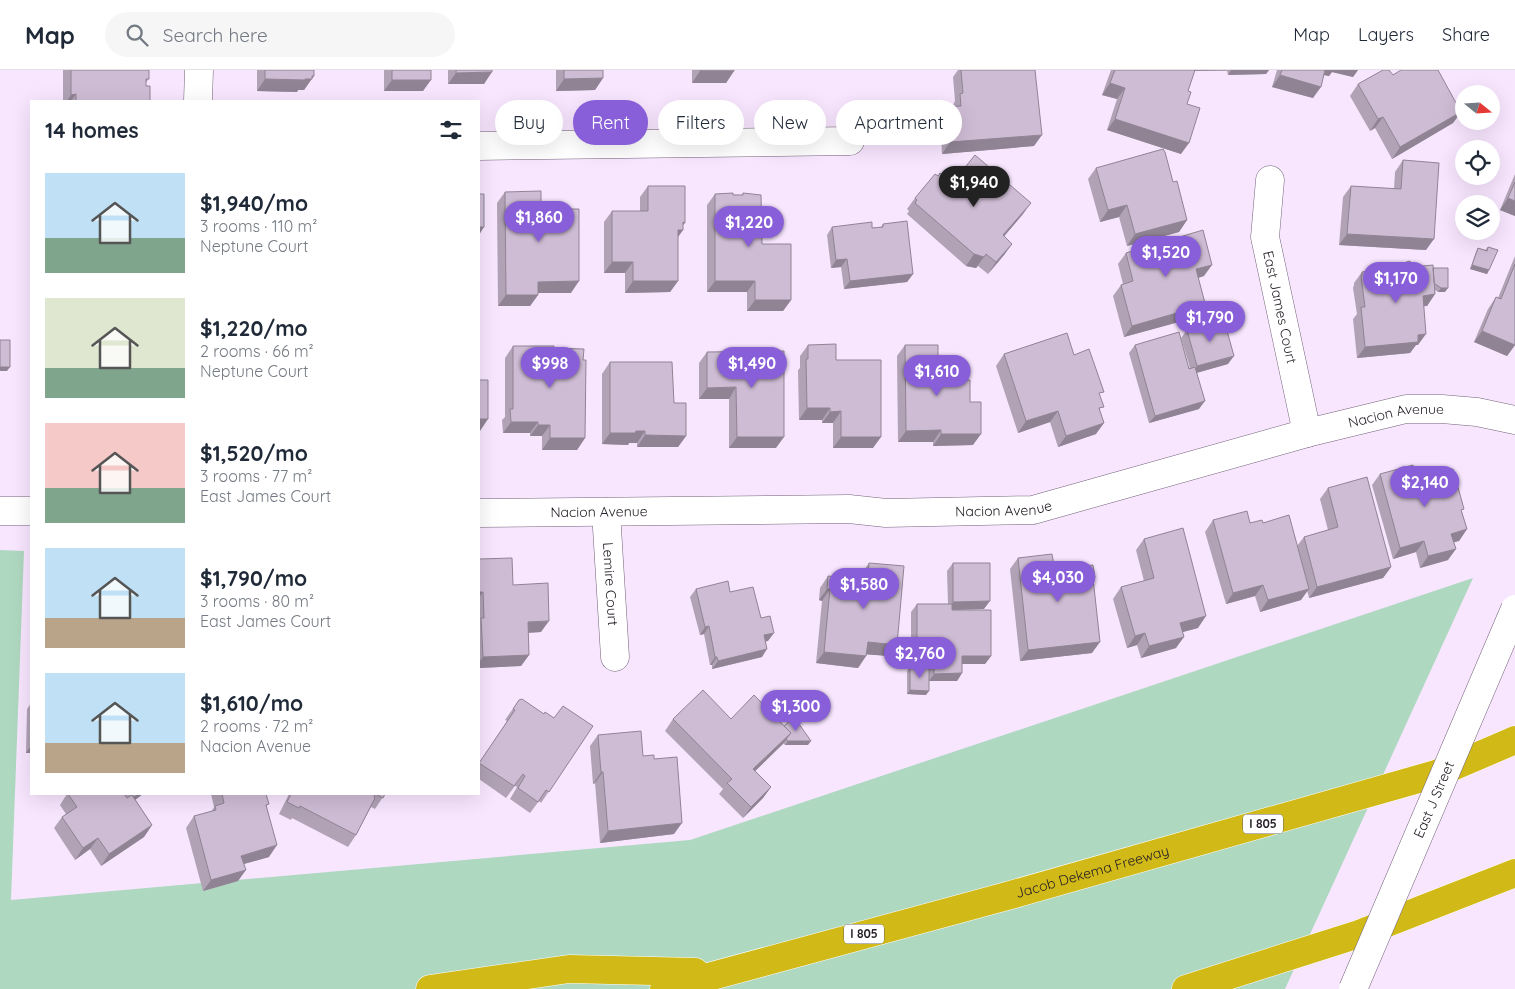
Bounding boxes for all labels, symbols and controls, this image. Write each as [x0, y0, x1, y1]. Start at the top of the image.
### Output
search box [105, 12, 455, 57]
text: Map [25, 20, 75, 50]
icon: search [123, 21, 151, 49]
text: Search here [163, 23, 268, 47]
text: Map [1293, 23, 1330, 46]
text: Layers [1358, 23, 1414, 46]
text: Share [1442, 23, 1490, 46]
north arrow [1455, 85, 1500, 130]
map controls [1455, 85, 1500, 240]
chip: Buy [495, 100, 563, 145]
chip: Rent [573, 100, 648, 145]
chip: Filters [658, 100, 744, 145]
chip: New [754, 100, 826, 145]
chip: Apartment [836, 100, 962, 145]
icon: filters [437, 116, 465, 144]
text: 14 homes [45, 117, 139, 143]
button: locate [1455, 140, 1500, 185]
pin: $1,940 [933, 166, 1015, 208]
text: $1,940 [950, 172, 998, 192]
text: $1,940/mo [200, 190, 308, 216]
icon: home [85, 193, 145, 253]
button: layers [1455, 195, 1500, 240]
pin: $1,860 [498, 200, 580, 243]
pin: $1,220 [708, 206, 790, 248]
text: $1,860 [515, 207, 563, 227]
text: $1,220 [725, 212, 773, 232]
text: 3 rooms · 110 m² [200, 216, 317, 236]
text: Neptune Court [200, 236, 308, 256]
pin: $1,520 [1125, 236, 1207, 278]
text: $1,520 [1142, 242, 1190, 262]
street label: East James Court [1259, 249, 1301, 366]
pin: $1,170 [1355, 262, 1437, 304]
text: $1,170 [1374, 268, 1418, 288]
pin: $1,790 [1169, 300, 1251, 343]
text: $1,790 [1186, 307, 1234, 327]
text: $1,220/mo [200, 315, 308, 341]
icon: home [85, 318, 145, 378]
text: 2 rooms · 66 m² [200, 341, 314, 361]
pin: $998 [520, 346, 580, 389]
pin: $1,490 [711, 346, 793, 389]
text: $998 [532, 353, 568, 373]
text: $1,490 [728, 353, 776, 373]
pin: $1,610 [896, 354, 978, 397]
text: Neptune Court [200, 361, 308, 381]
text: $1,610 [915, 361, 959, 381]
street label: Nacion Avenue [1346, 400, 1444, 432]
text: $1,520/mo [200, 440, 308, 466]
icon: home [85, 443, 145, 503]
text: 3 rooms · 77 m² [200, 466, 312, 486]
pin: $2,140 [1384, 466, 1466, 508]
text: $2,140 [1401, 472, 1449, 492]
text: East James Court [200, 486, 331, 506]
street label: Nacion Avenue [955, 496, 1054, 521]
street label: Nacion Avenue [550, 502, 648, 521]
street label: Lemire Court [599, 542, 622, 626]
pin: $4,030 [1017, 560, 1099, 603]
text: $1,790/mo [200, 565, 307, 591]
text: $4,030 [1032, 567, 1084, 587]
icon: home [85, 568, 145, 628]
pin: $1,580 [823, 568, 905, 610]
text: $1,580 [840, 574, 888, 594]
text: 3 rooms · 80 m² [200, 591, 314, 611]
text: East James Court [200, 611, 331, 631]
pin: $2,760 [879, 636, 961, 679]
text: $2,760 [895, 643, 945, 663]
text: $1,610/mo [200, 690, 303, 716]
pin: $1,300 [755, 690, 837, 732]
icon: home [85, 693, 145, 753]
text: $1,300 [772, 696, 820, 716]
text: 2 rooms · 72 m² [200, 716, 313, 736]
text: Nacion Avenue [200, 736, 311, 756]
street label: East J Street [1409, 758, 1458, 841]
road number: I 805 [1243, 814, 1283, 834]
street label: Jacob Dekema Freeway [1013, 841, 1171, 902]
road number: I 805 [844, 924, 884, 944]

